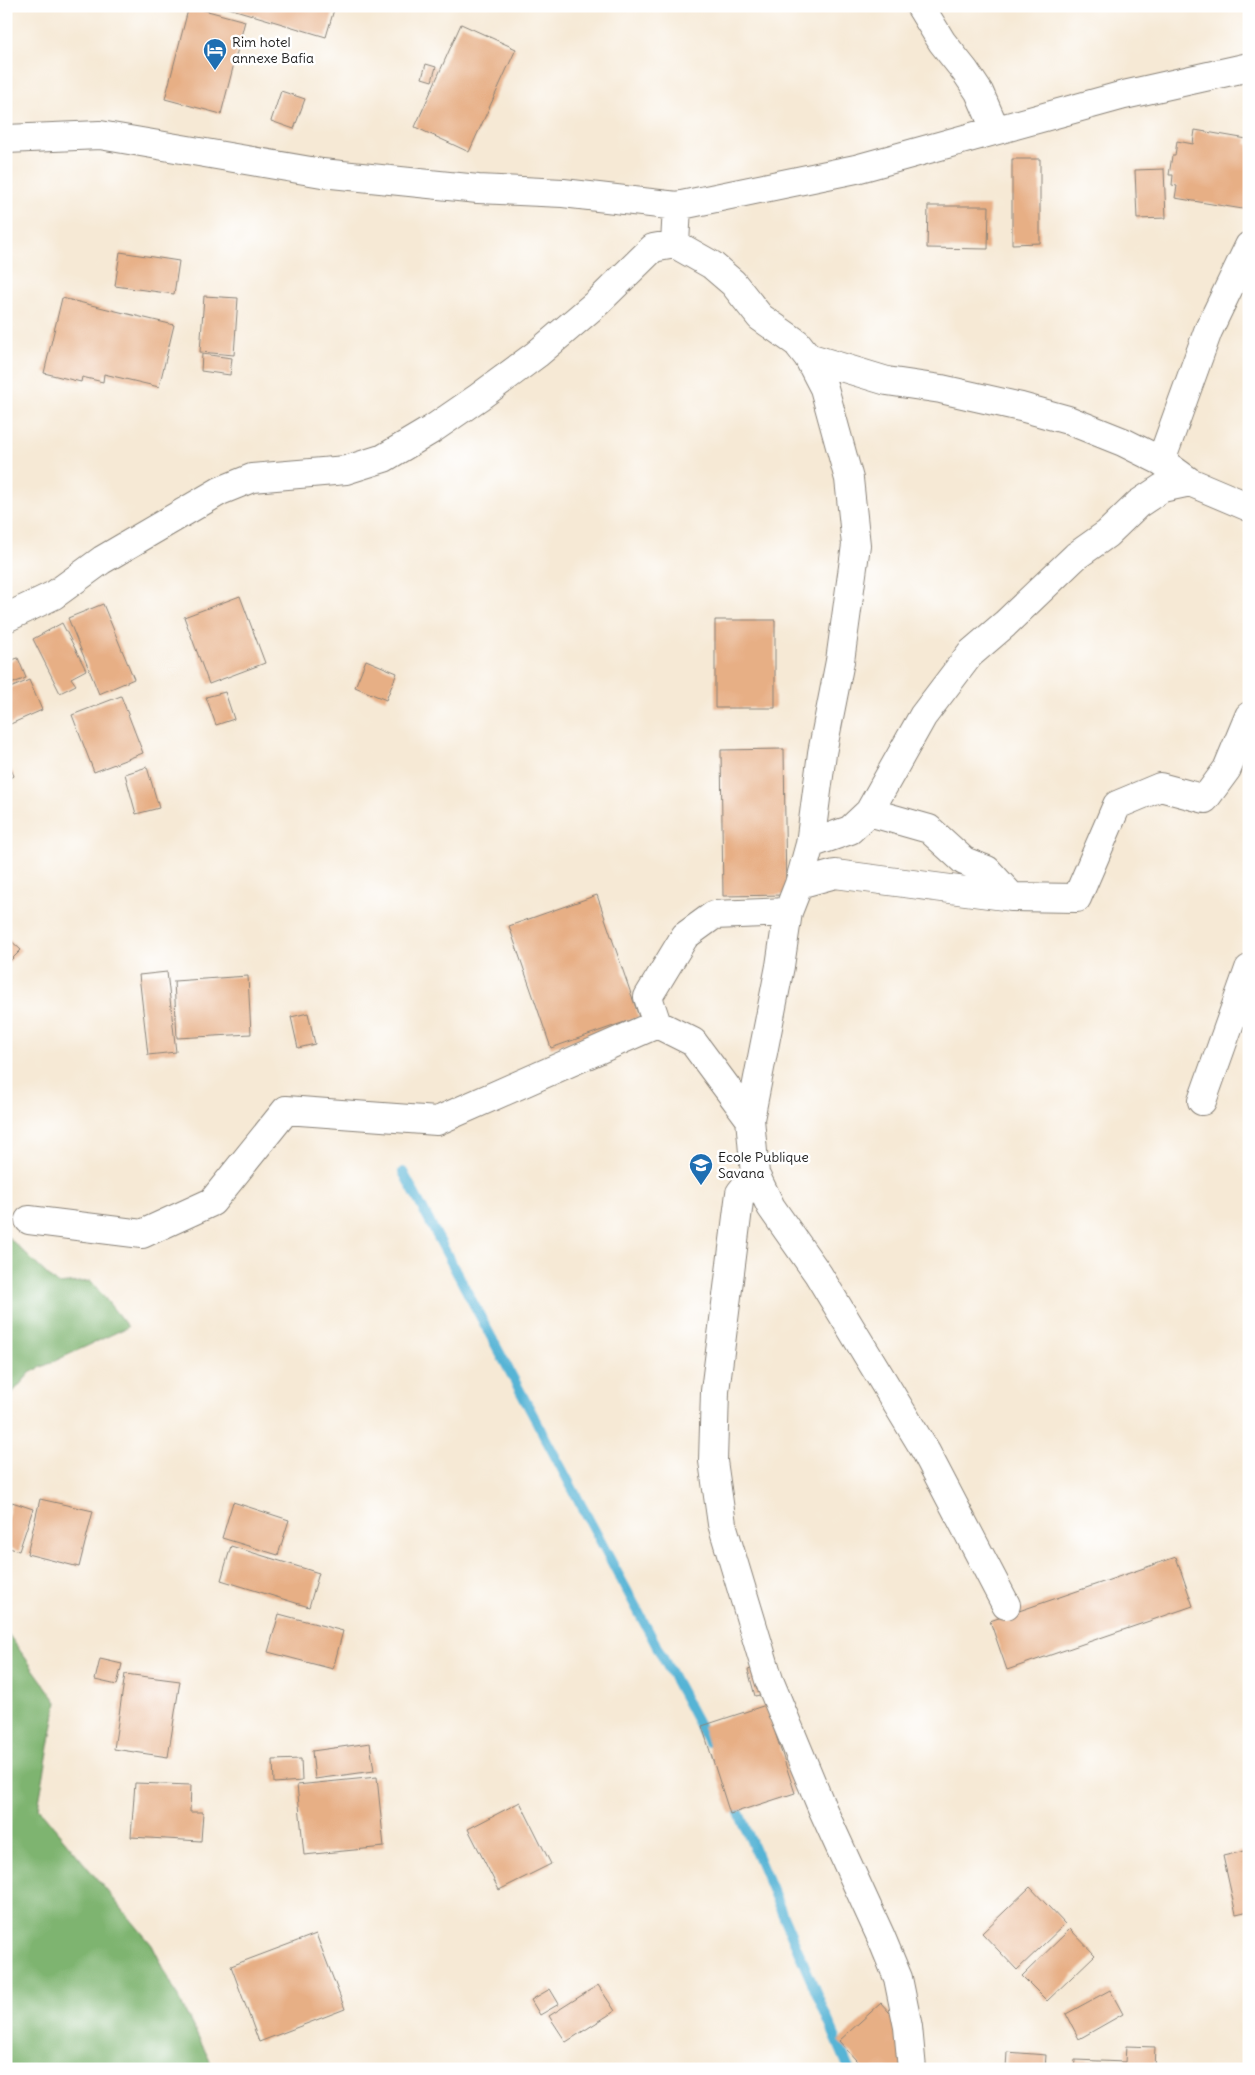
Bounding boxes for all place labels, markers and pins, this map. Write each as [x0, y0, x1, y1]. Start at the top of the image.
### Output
place label: Rim hotel annexe Bafia [232, 33, 314, 67]
hotel icon: Rim hotel annexe Bafia [202, 37, 228, 71]
place label: Ecole Publique Savana [718, 1148, 809, 1182]
school or university icon: Ecole Publique Savana [688, 1152, 714, 1186]

